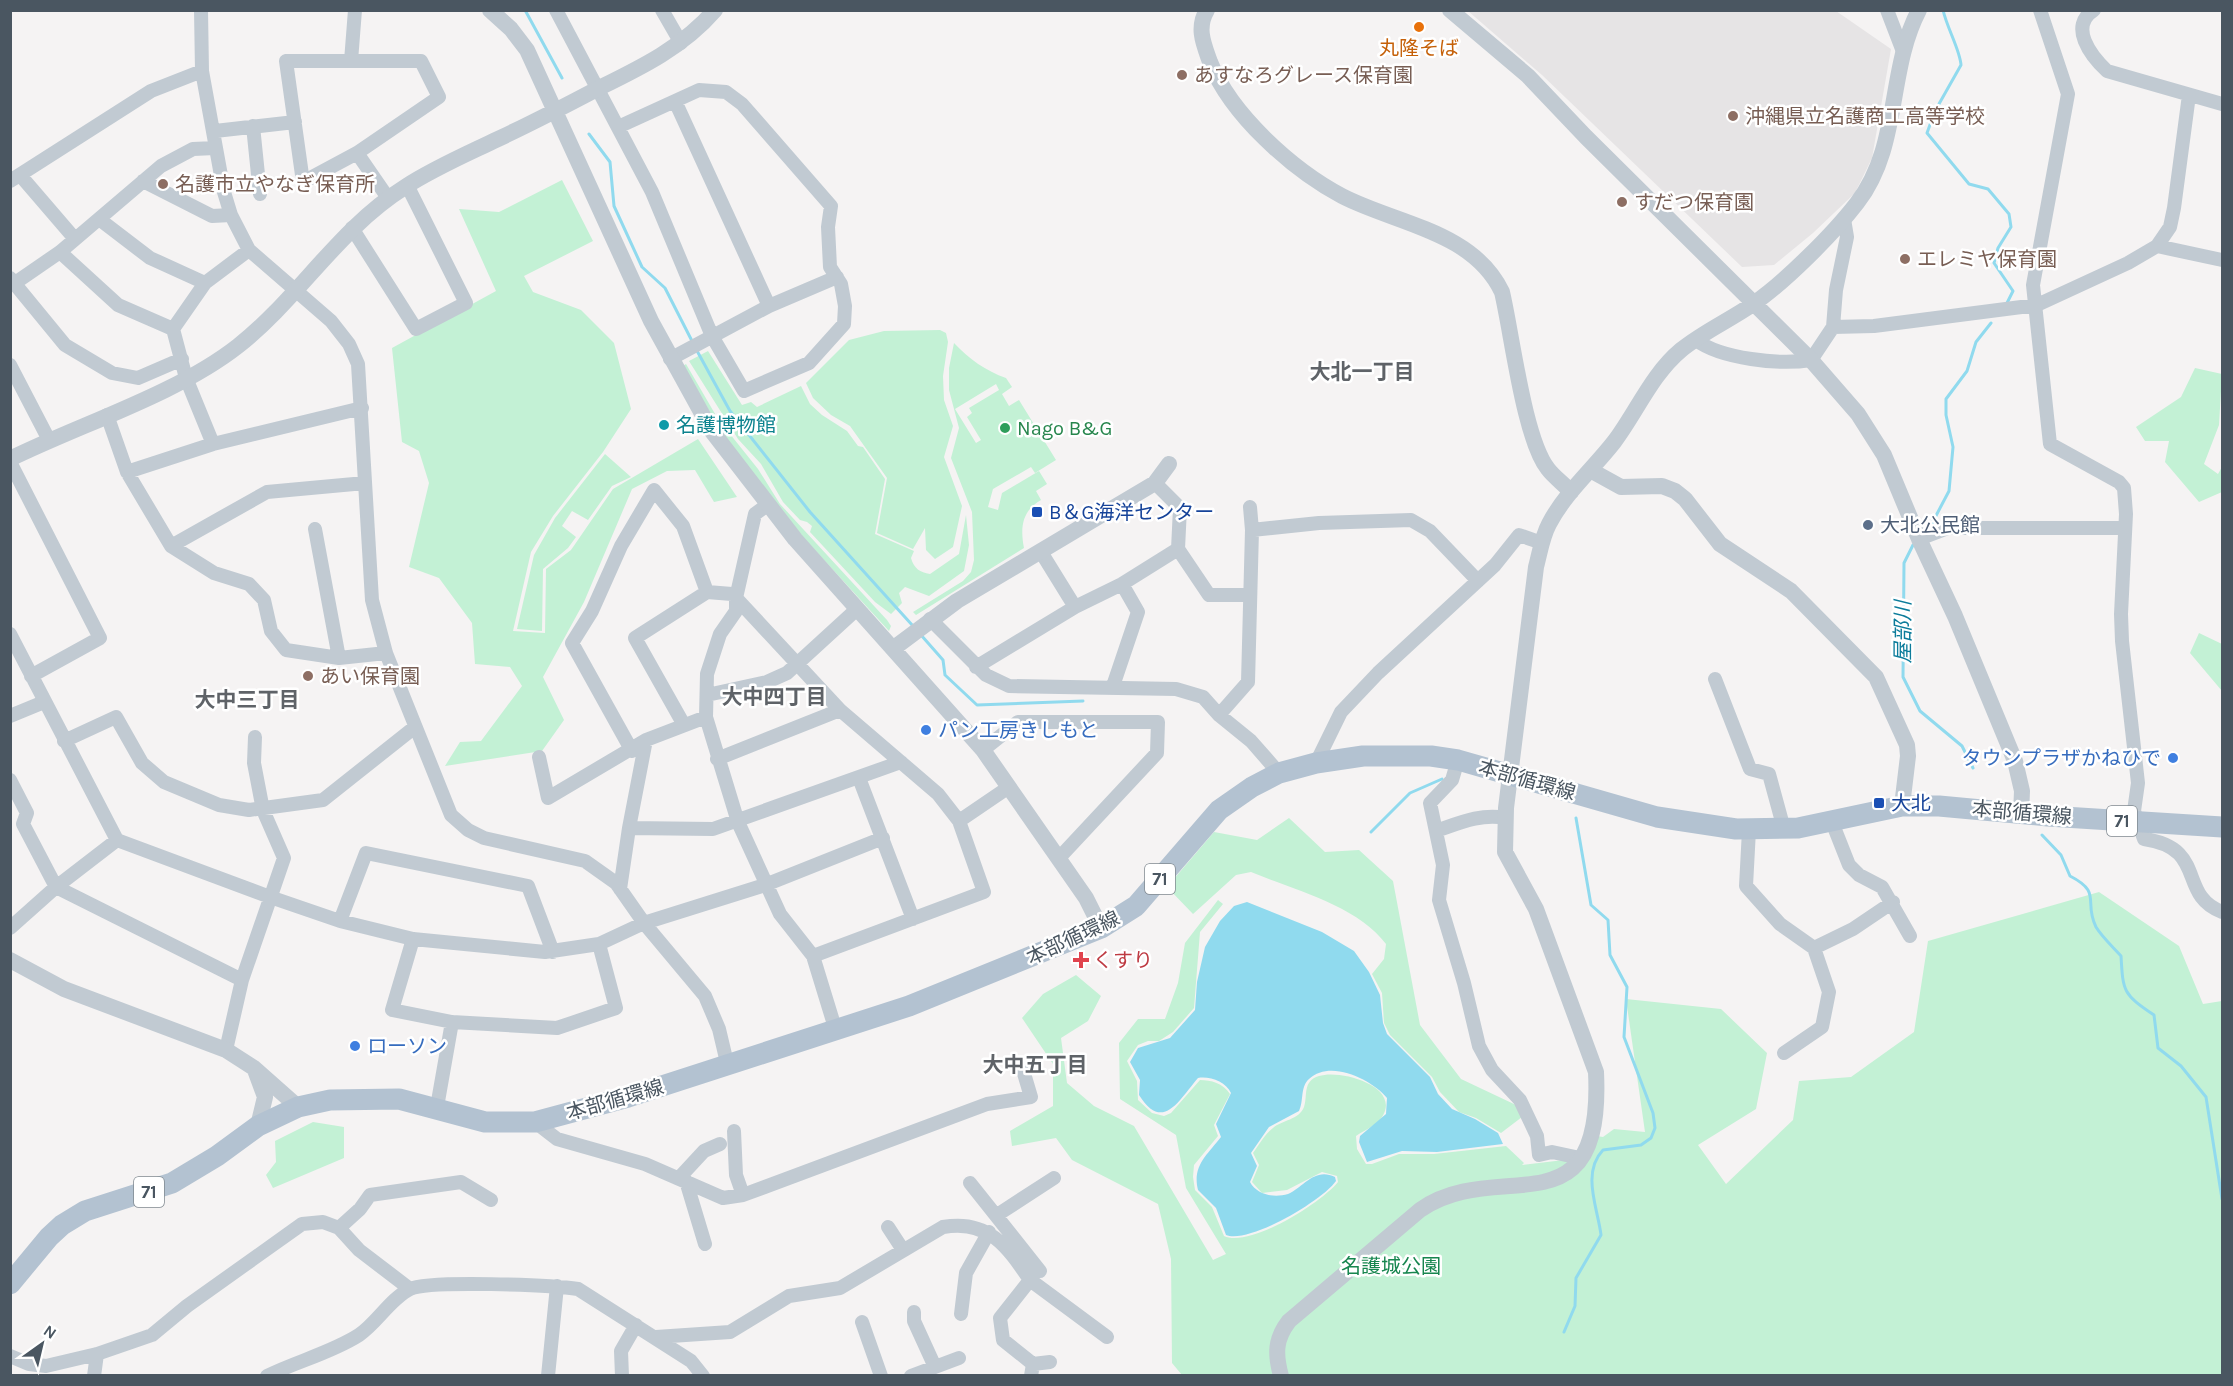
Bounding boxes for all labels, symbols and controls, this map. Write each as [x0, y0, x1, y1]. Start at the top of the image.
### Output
marker: 丸隆そば [1412, 20, 1426, 34]
place label: 丸隆そば [1379, 37, 1459, 60]
place label: あすなろグレース保育園 [1194, 64, 1413, 87]
marker: あすなろグレース保育園 [1175, 68, 1189, 82]
place label: 沖縄県立名護商工高等学校 [1745, 105, 1985, 128]
marker: 沖縄県立名護商工高等学校 [1726, 109, 1740, 123]
place label: 名護市立やなぎ保育所 [175, 173, 375, 196]
marker: 名護市立やなぎ保育所 [156, 177, 170, 191]
place label: すだつ保育園 [1634, 191, 1754, 214]
marker: すだつ保育園 [1615, 195, 1629, 209]
place label: エレミヤ保育園 [1917, 248, 2057, 271]
marker: エレミヤ保育園 [1898, 252, 1912, 266]
district label: 大北一丁目 [1310, 360, 1415, 384]
place label: 名護博物館 [676, 414, 776, 437]
place label: Nago B&G [1017, 417, 1112, 440]
marker: 名護博物館 [657, 418, 671, 432]
marker: Nago B&G [998, 421, 1012, 435]
place label: B＆G海洋センター [1049, 501, 1214, 524]
marker: B＆G海洋センター [1030, 505, 1044, 519]
place label: 大北公民館 [1880, 514, 1980, 537]
marker: 大北公民館 [1861, 518, 1875, 532]
water label: 屋部川 [1891, 599, 1915, 664]
place label: あい保育園 [320, 665, 420, 688]
marker: あい保育園 [301, 669, 315, 683]
district label: 大中四丁目 [722, 685, 827, 709]
district label: 大中三丁目 [195, 688, 300, 712]
place label: パン工房きしもと [938, 719, 1099, 742]
marker: パン工房きしもと [919, 723, 933, 737]
place label: タウンプラザかねひで [1962, 747, 2161, 770]
marker: タウンプラザかねひで [2166, 751, 2180, 765]
street label: 本部循環線 [1476, 755, 1578, 805]
place label: 大北 [1891, 792, 1931, 815]
marker: 大北 [1872, 796, 1886, 810]
street label: 本部循環線 [1971, 797, 2073, 829]
road number: 71 [2107, 806, 2137, 836]
road number: 71 [1145, 864, 1175, 894]
street label: 本部循環線 [1023, 906, 1123, 970]
place label: くすり [1093, 949, 1153, 972]
marker: くすり [1074, 953, 1088, 967]
place label: ローソン [367, 1035, 447, 1058]
marker: ローソン [348, 1039, 362, 1053]
district label: 大中五丁目 [983, 1053, 1088, 1077]
street label: 本部循環線 [564, 1075, 666, 1125]
road number: 71 [134, 1177, 164, 1207]
park label: 名護城公園 [1341, 1255, 1441, 1278]
north arrow [12, 1314, 72, 1374]
text: N [40, 1321, 60, 1343]

